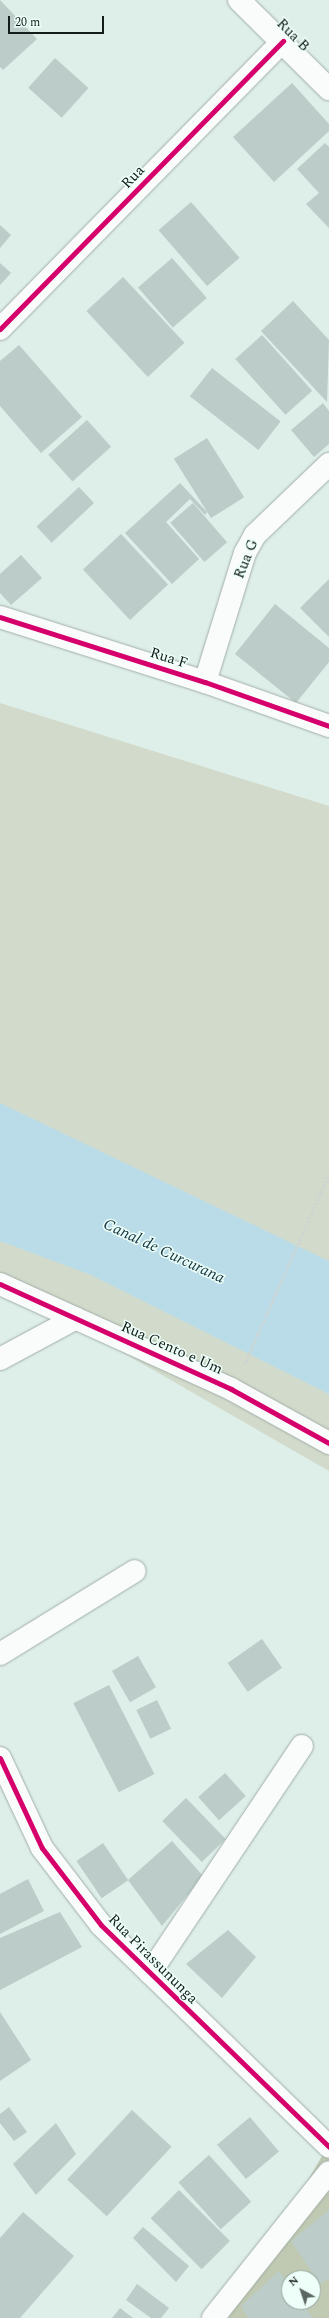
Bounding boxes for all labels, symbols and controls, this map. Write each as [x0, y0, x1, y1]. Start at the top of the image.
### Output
scale bar [10, 8, 106, 34]
text: 20 m [15, 13, 40, 32]
street label: Rua B [273, 15, 313, 55]
street label: Rua [118, 162, 148, 192]
street label: Rua G [230, 537, 262, 581]
street label: Rua F [148, 644, 190, 672]
water label: Canal de Curcurana [100, 1215, 228, 1287]
street label: Rua Cento e Um [118, 1318, 226, 1378]
street label: Rua Pirassununga [104, 1910, 202, 2008]
north arrow [281, 2270, 321, 2310]
text: N [285, 2272, 303, 2291]

